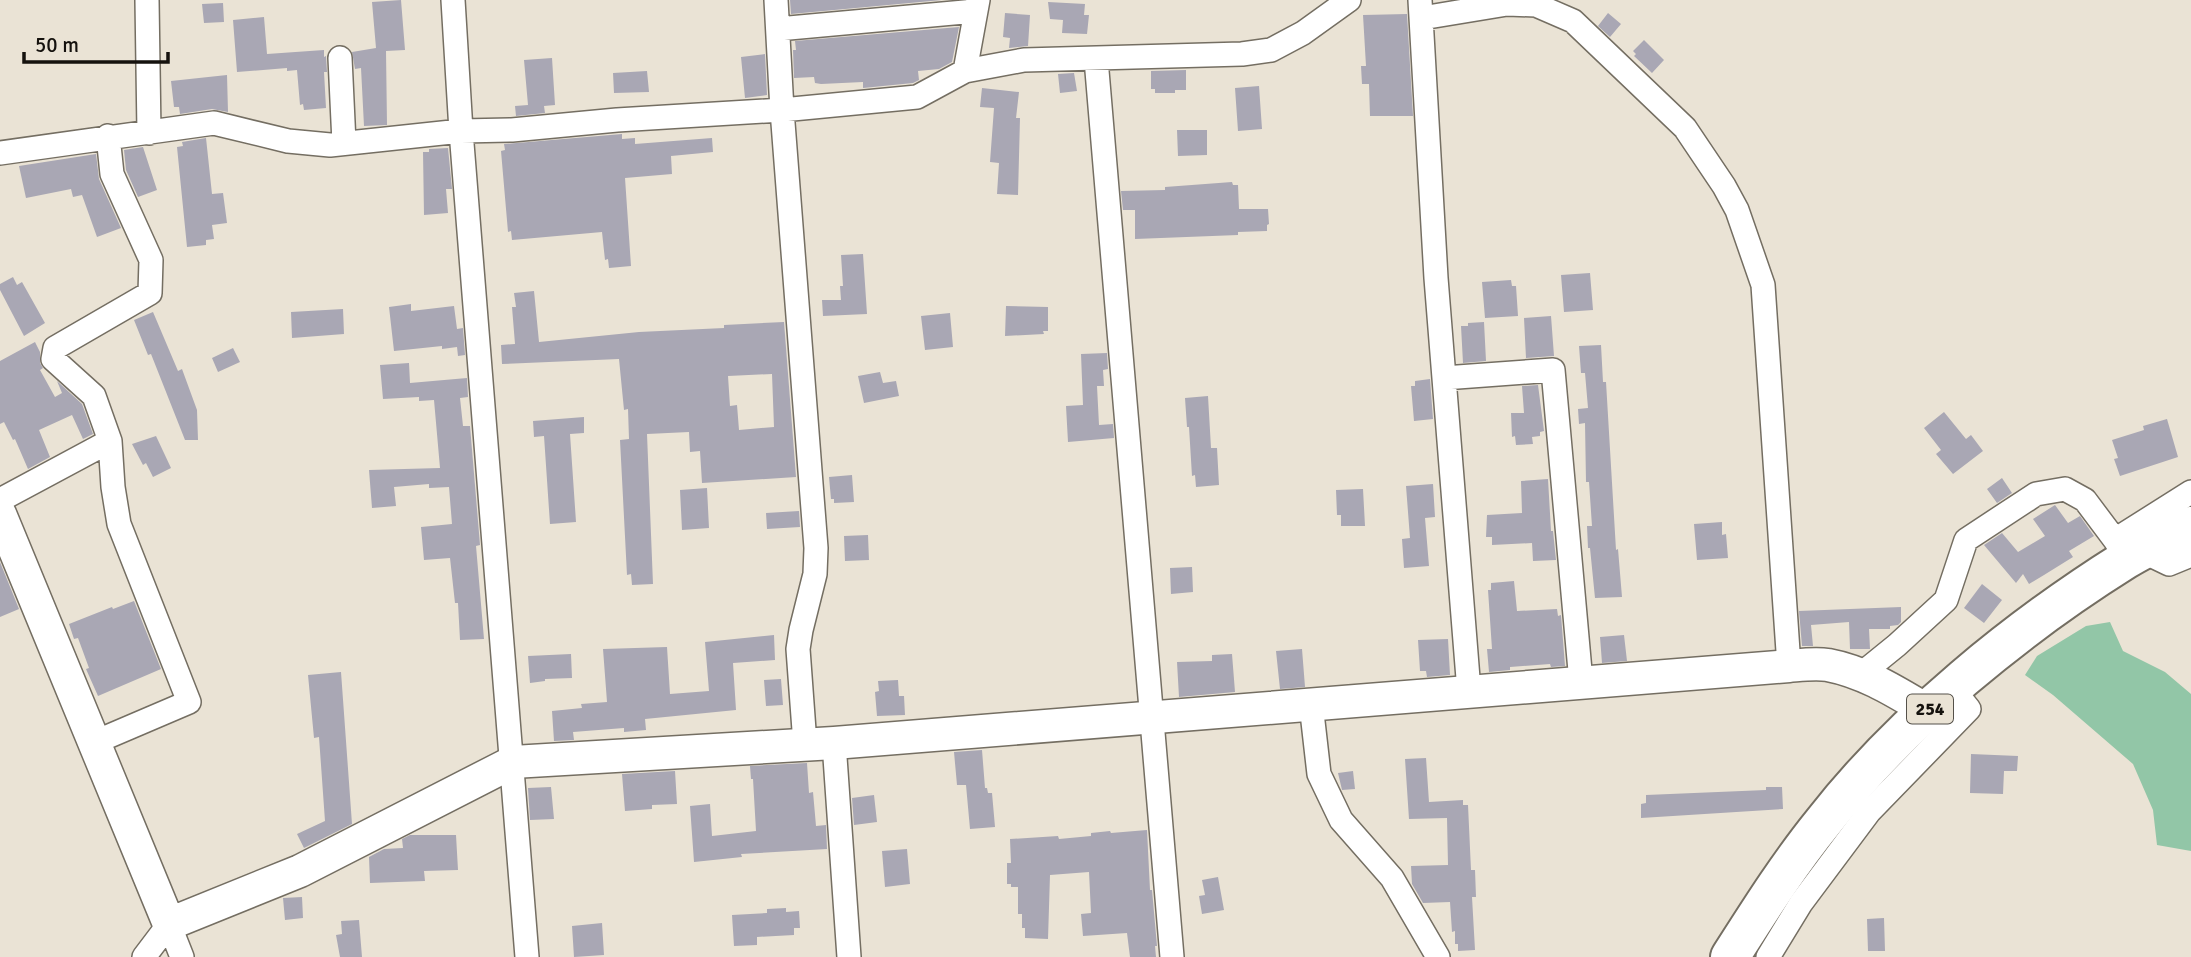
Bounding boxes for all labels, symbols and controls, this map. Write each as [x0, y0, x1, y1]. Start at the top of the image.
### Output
scale bar [24, 21, 168, 65]
text: 50 m [35, 32, 79, 58]
road number: 254 [1907, 694, 1953, 724]

